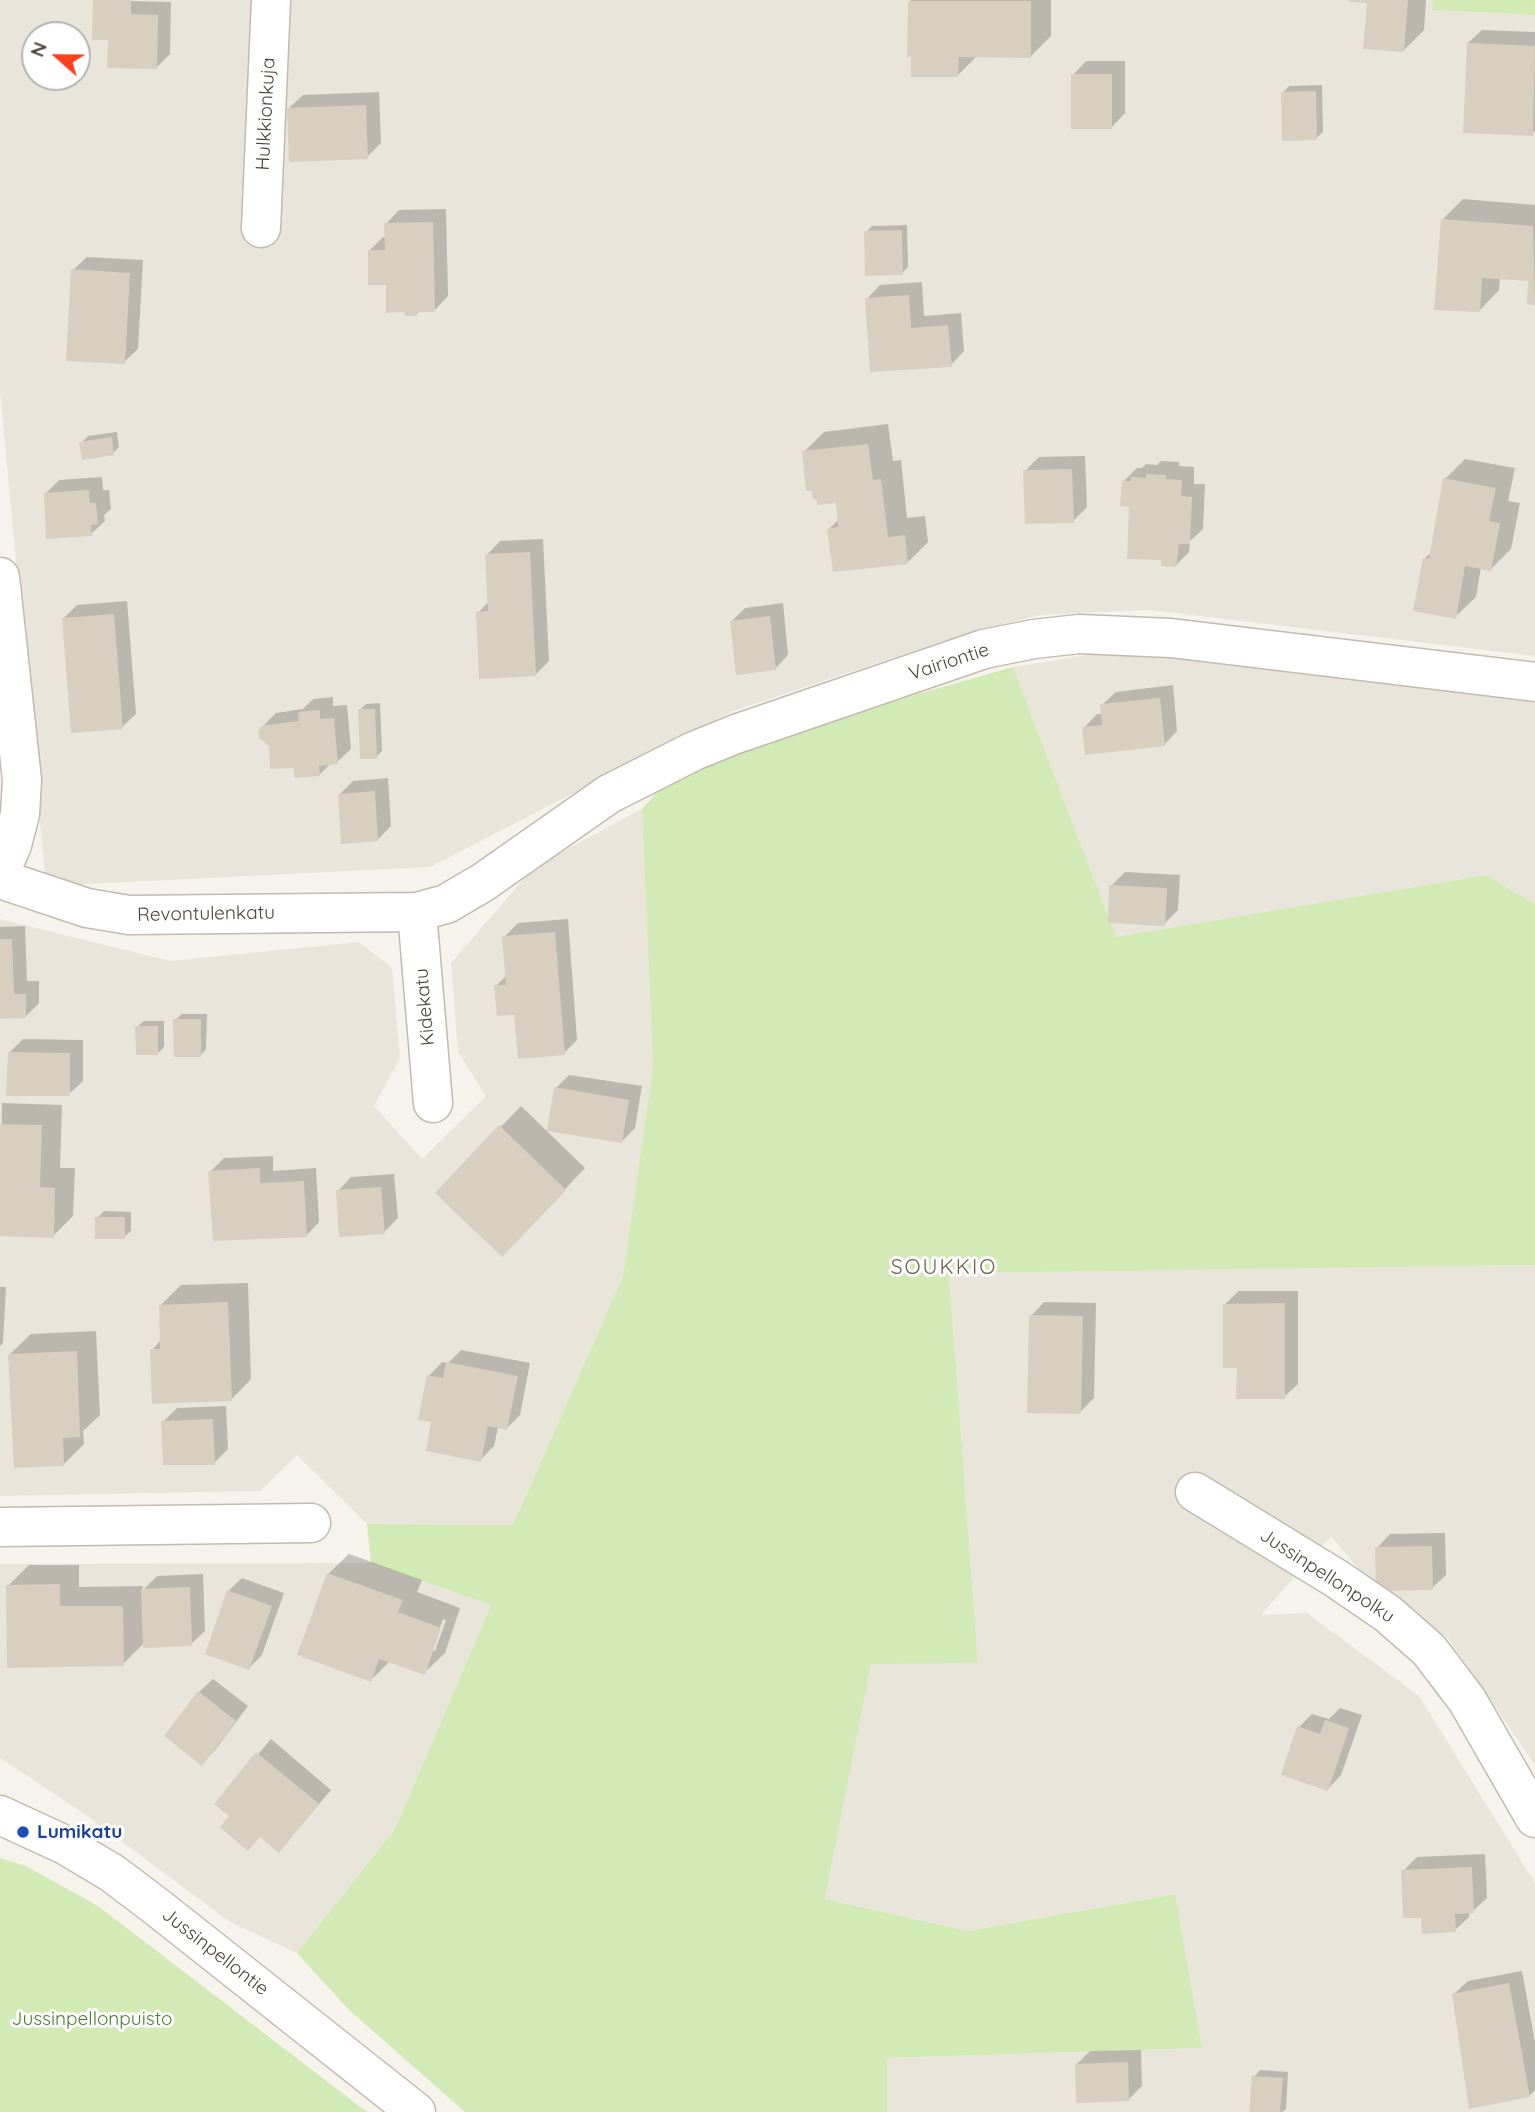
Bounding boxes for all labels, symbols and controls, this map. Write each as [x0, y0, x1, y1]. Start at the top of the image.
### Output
north arrow [21, 21, 91, 91]
text: N [25, 38, 52, 60]
street label: Hulkkionkuja [252, 57, 280, 171]
street label: Vairiontie [906, 638, 992, 686]
street label: Revontulenkatu [137, 901, 275, 927]
street label: Kidekatu [410, 967, 440, 1047]
district label: SOUKKIO [892, 1255, 996, 1281]
street label: Jussinpellonpolku [1255, 1524, 1399, 1628]
place label: Lumikatu [37, 1821, 122, 1843]
marker: Lumikatu [15, 1824, 31, 1840]
street label: Jussinpellontie [157, 1903, 273, 2001]
park label: Jussinpellonpuisto [12, 2008, 172, 2030]

